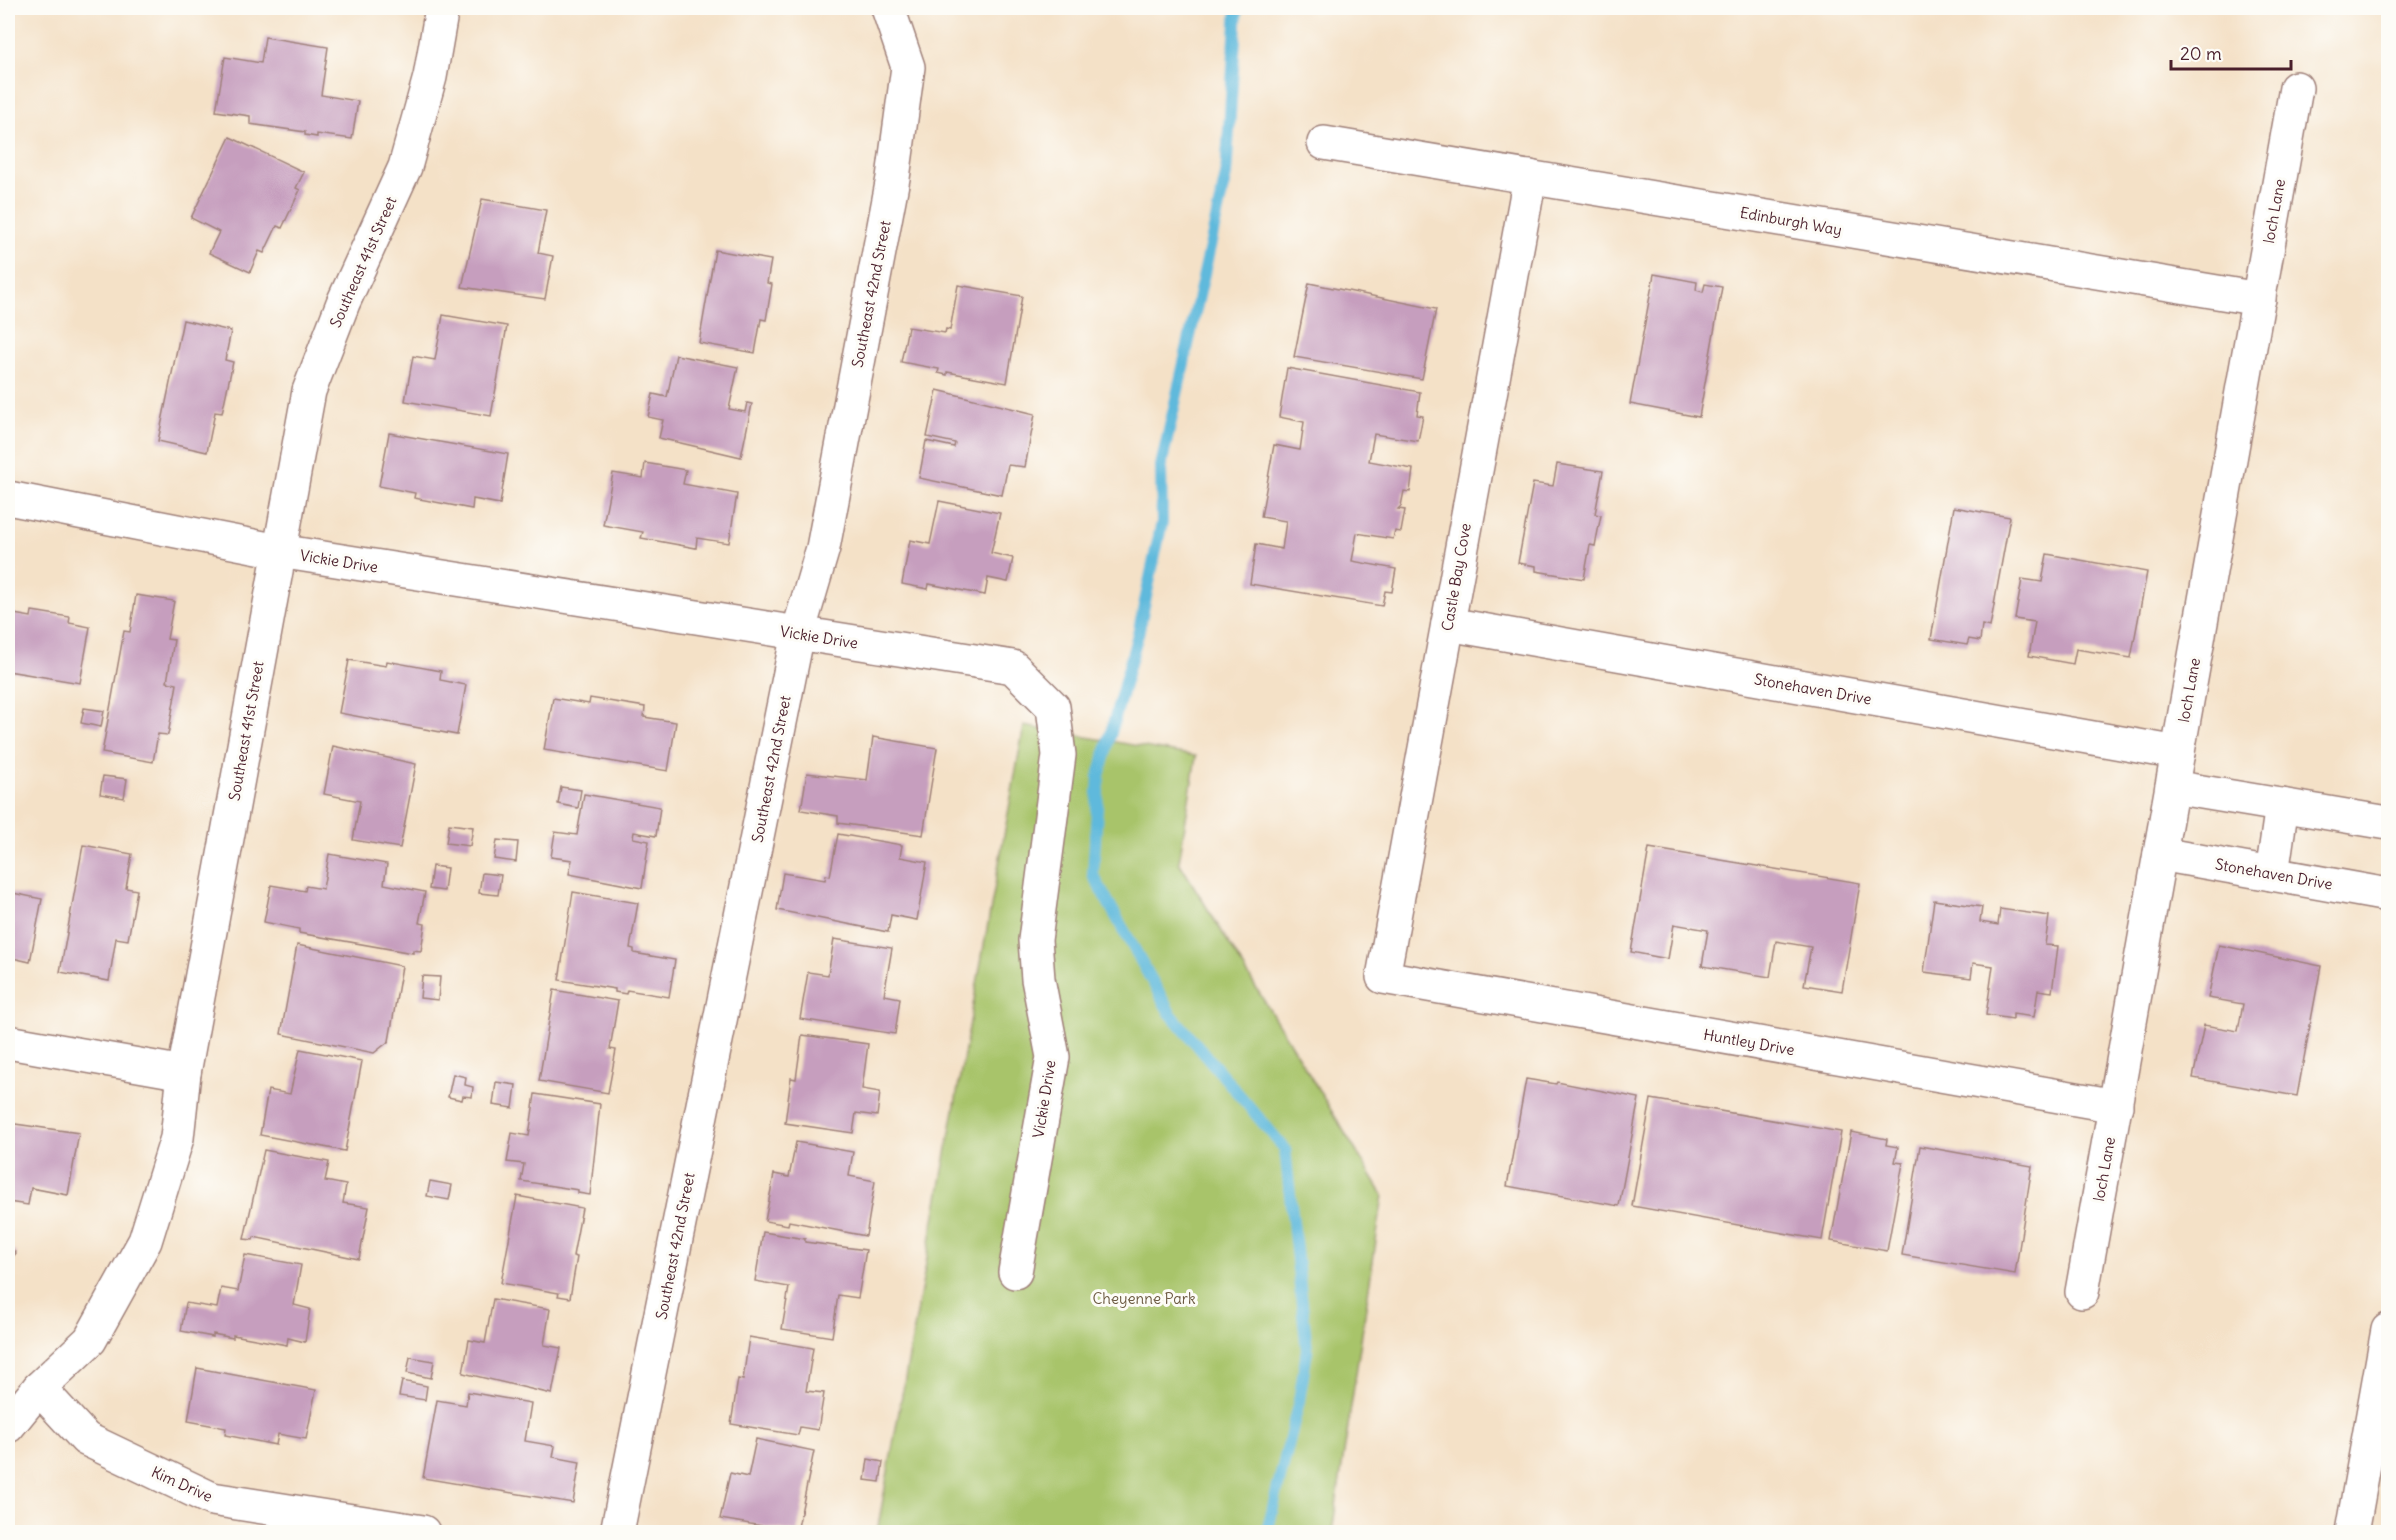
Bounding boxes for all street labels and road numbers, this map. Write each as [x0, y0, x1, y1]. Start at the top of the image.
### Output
street label: loch Lane [2259, 177, 2289, 245]
street label: Southeast 41st Street [326, 194, 400, 330]
street label: Edinburgh Way [1739, 203, 1843, 239]
street label: Southeast 42nd Street [847, 219, 895, 369]
street label: Castle Bay Cove [1437, 522, 1475, 632]
street label: Vickie Drive [299, 545, 379, 577]
street label: Vickie Drive [779, 621, 859, 653]
street label: loch Lane [2174, 656, 2204, 724]
street label: Southeast 41st Street [224, 660, 268, 802]
street label: Stonehaven Drive [1753, 669, 1873, 709]
street label: Southeast 42nd Street [747, 694, 795, 844]
street label: Stonehaven Drive [2214, 854, 2334, 894]
street label: Huntley Drive [1702, 1025, 1796, 1059]
street label: Vickie Drive [1028, 1059, 1060, 1139]
street label: loch Lane [2089, 1135, 2119, 1203]
street label: Southeast 42nd Street [651, 1171, 699, 1321]
street label: Kim Drive [149, 1462, 215, 1506]

